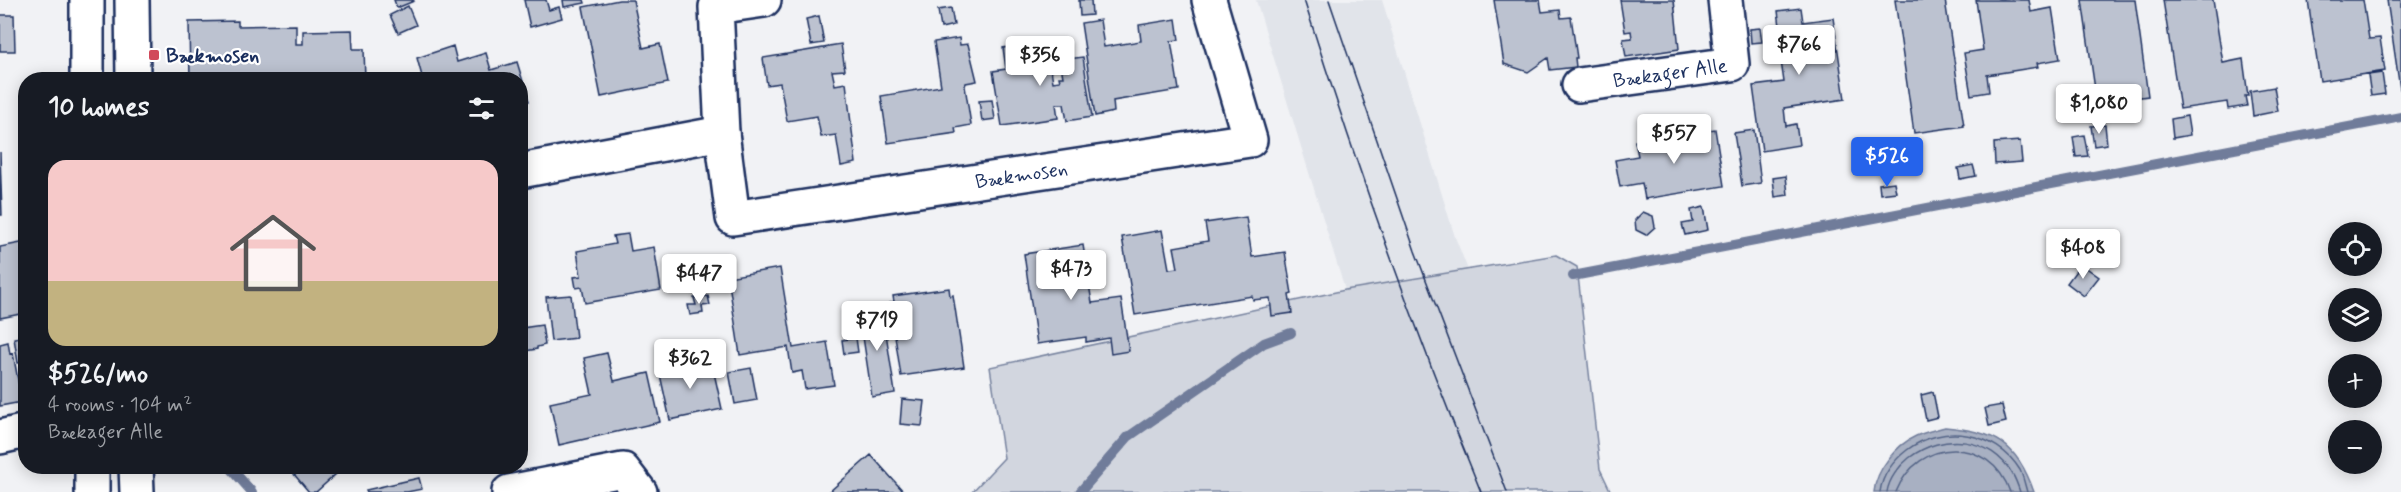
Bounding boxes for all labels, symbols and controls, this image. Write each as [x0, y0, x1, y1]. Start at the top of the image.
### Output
pin: $766 [1763, 25, 1835, 76]
text: $766 [1777, 31, 1821, 58]
pin: $356 [1004, 36, 1076, 87]
text: $356 [1020, 42, 1060, 69]
place label: Bækmosen [166, 43, 259, 70]
marker: Bækmosen [147, 48, 161, 62]
street label: Bækager Alle [1612, 53, 1729, 95]
pin: $1,080 [2050, 84, 2148, 135]
text: $1,080 [2070, 90, 2128, 117]
text: 10 homes [48, 91, 149, 125]
icon: filters [465, 92, 498, 125]
pin: $557 [1638, 114, 1710, 165]
text: $557 [1651, 120, 1697, 147]
pin: $526 [1851, 137, 1923, 188]
text: $526 [1865, 143, 1909, 170]
street label: Bækmosen [973, 156, 1070, 196]
icon: home [219, 199, 327, 307]
map controls [2328, 222, 2382, 474]
button: locate [2328, 222, 2382, 276]
pin: $408 [2047, 229, 2119, 280]
text: $408 [2060, 235, 2106, 262]
pin: $473 [1035, 250, 1107, 301]
pin: $447 [663, 254, 735, 305]
text: $473 [1050, 256, 1092, 283]
text: $447 [676, 260, 722, 287]
button: layers [2328, 288, 2382, 342]
pin: $719 [841, 301, 913, 352]
text: $719 [855, 307, 899, 334]
pin: $362 [654, 339, 726, 390]
text: $362 [668, 345, 712, 372]
button: + [2328, 354, 2382, 408]
text: $526/mo [48, 358, 148, 392]
text: 4 rooms · 104 m² [48, 392, 192, 419]
text: Bækager Alle [48, 419, 163, 446]
button: − [2328, 420, 2382, 474]

